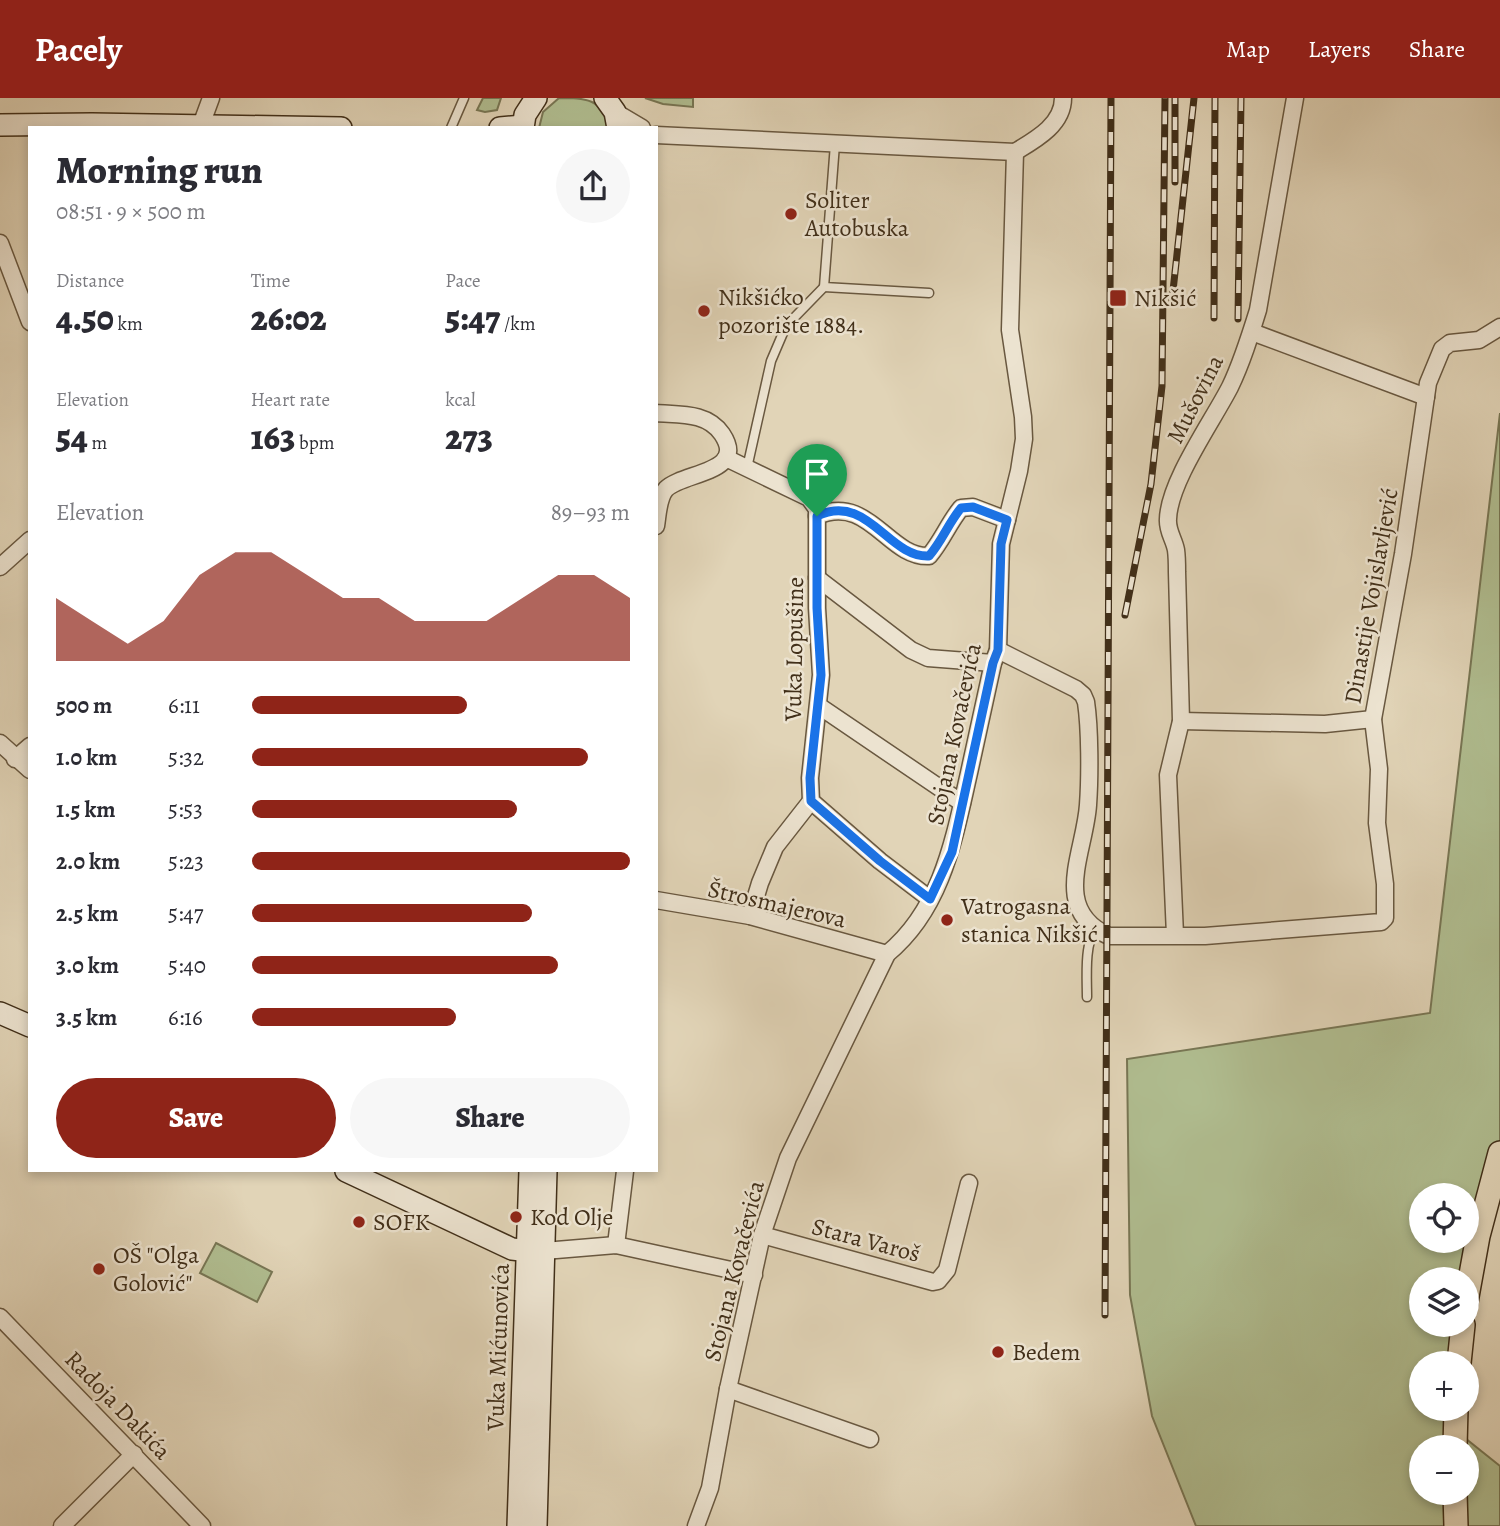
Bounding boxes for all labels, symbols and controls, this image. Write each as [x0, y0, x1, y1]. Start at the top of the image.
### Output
text: Pacely [35, 27, 122, 72]
text: Map [1226, 33, 1270, 65]
text: Layers [1308, 33, 1371, 65]
text: Share [1409, 33, 1465, 65]
text: Morning run [56, 144, 263, 196]
button: share [556, 149, 630, 223]
place label: Soliter Autobuska [804, 184, 910, 244]
text: 08:51 · 9 × 500 m [56, 196, 206, 227]
marker: Soliter Autobuska [783, 206, 799, 222]
text: Distance [56, 268, 124, 294]
text: Time [251, 268, 290, 294]
text: Pace [445, 268, 481, 294]
place label: Nikšićko pozorište 1884. [718, 281, 864, 341]
place label: Nikšić [1134, 282, 1196, 314]
marker: Nikšić [1108, 288, 1128, 308]
text: 4.50 [56, 294, 114, 342]
text: 26:02 [251, 294, 327, 342]
text: 5:47 [445, 294, 500, 342]
marker: Nikšićko pozorište 1884. [696, 303, 712, 319]
text: km [114, 311, 143, 337]
text: /km [500, 311, 536, 337]
street label: Mušovina [1159, 348, 1231, 449]
text: Elevation [56, 387, 129, 413]
text: Heart rate [251, 387, 330, 413]
text: kcal [445, 387, 476, 413]
text: 54 [56, 413, 88, 461]
text: 163 [251, 413, 295, 461]
text: 273 [445, 413, 493, 461]
text: m [88, 430, 107, 456]
text: bpm [295, 430, 335, 456]
pin [787, 444, 847, 516]
icon: arrive [798, 455, 836, 493]
street label: Dinastije Vojislavljević [1336, 486, 1406, 706]
text: Elevation [56, 497, 144, 528]
text: 89–93 m [551, 497, 630, 528]
street label: Vuka Lopušine [777, 577, 811, 722]
street label: Stojana Kovačevića [919, 639, 989, 828]
text: 500 m [56, 690, 112, 721]
text: 6:11 [168, 690, 200, 721]
text: 1.0 km [56, 742, 117, 773]
text: 5:32 [168, 742, 204, 773]
text: 1.5 km [56, 794, 116, 825]
text: 5:53 [168, 794, 203, 825]
text: 2.0 km [56, 846, 120, 877]
text: 5:23 [168, 846, 204, 877]
street label: Štrosmajerova [705, 873, 850, 936]
place label: Vatrogasna stanica Nikšić [960, 890, 1098, 950]
text: 2.5 km [56, 898, 118, 929]
text: 5:47 [168, 898, 203, 929]
marker: Vatrogasna stanica Nikšić [939, 912, 955, 928]
text: 3.0 km [56, 950, 119, 981]
text: 5:40 [168, 950, 206, 981]
text: 3.5 km [56, 1002, 117, 1033]
text: 6:16 [168, 1002, 203, 1033]
button: Save [56, 1078, 336, 1158]
button: Share [350, 1078, 630, 1158]
street label: Stojana Kovačevića [696, 1176, 772, 1365]
map controls [1409, 1183, 1479, 1505]
button: locate [1409, 1183, 1479, 1253]
place label: Kod Olje [530, 1201, 613, 1233]
place label: SOFK [373, 1206, 430, 1238]
marker: Kod Olje [508, 1209, 524, 1225]
street label: Stara Varoš [808, 1210, 924, 1270]
marker: SOFK [351, 1214, 367, 1230]
place label: OŠ "Olga Golović" [113, 1239, 200, 1299]
marker: OŠ "Olga Golović" [91, 1261, 107, 1277]
street label: Vuka Mićunovića [479, 1262, 517, 1432]
button: layers [1409, 1267, 1479, 1337]
place label: Bedem [1012, 1336, 1080, 1368]
street label: Radoja Dakića [58, 1344, 179, 1467]
marker: Bedem [990, 1344, 1006, 1360]
button: + [1409, 1351, 1479, 1421]
button: − [1409, 1435, 1479, 1505]

